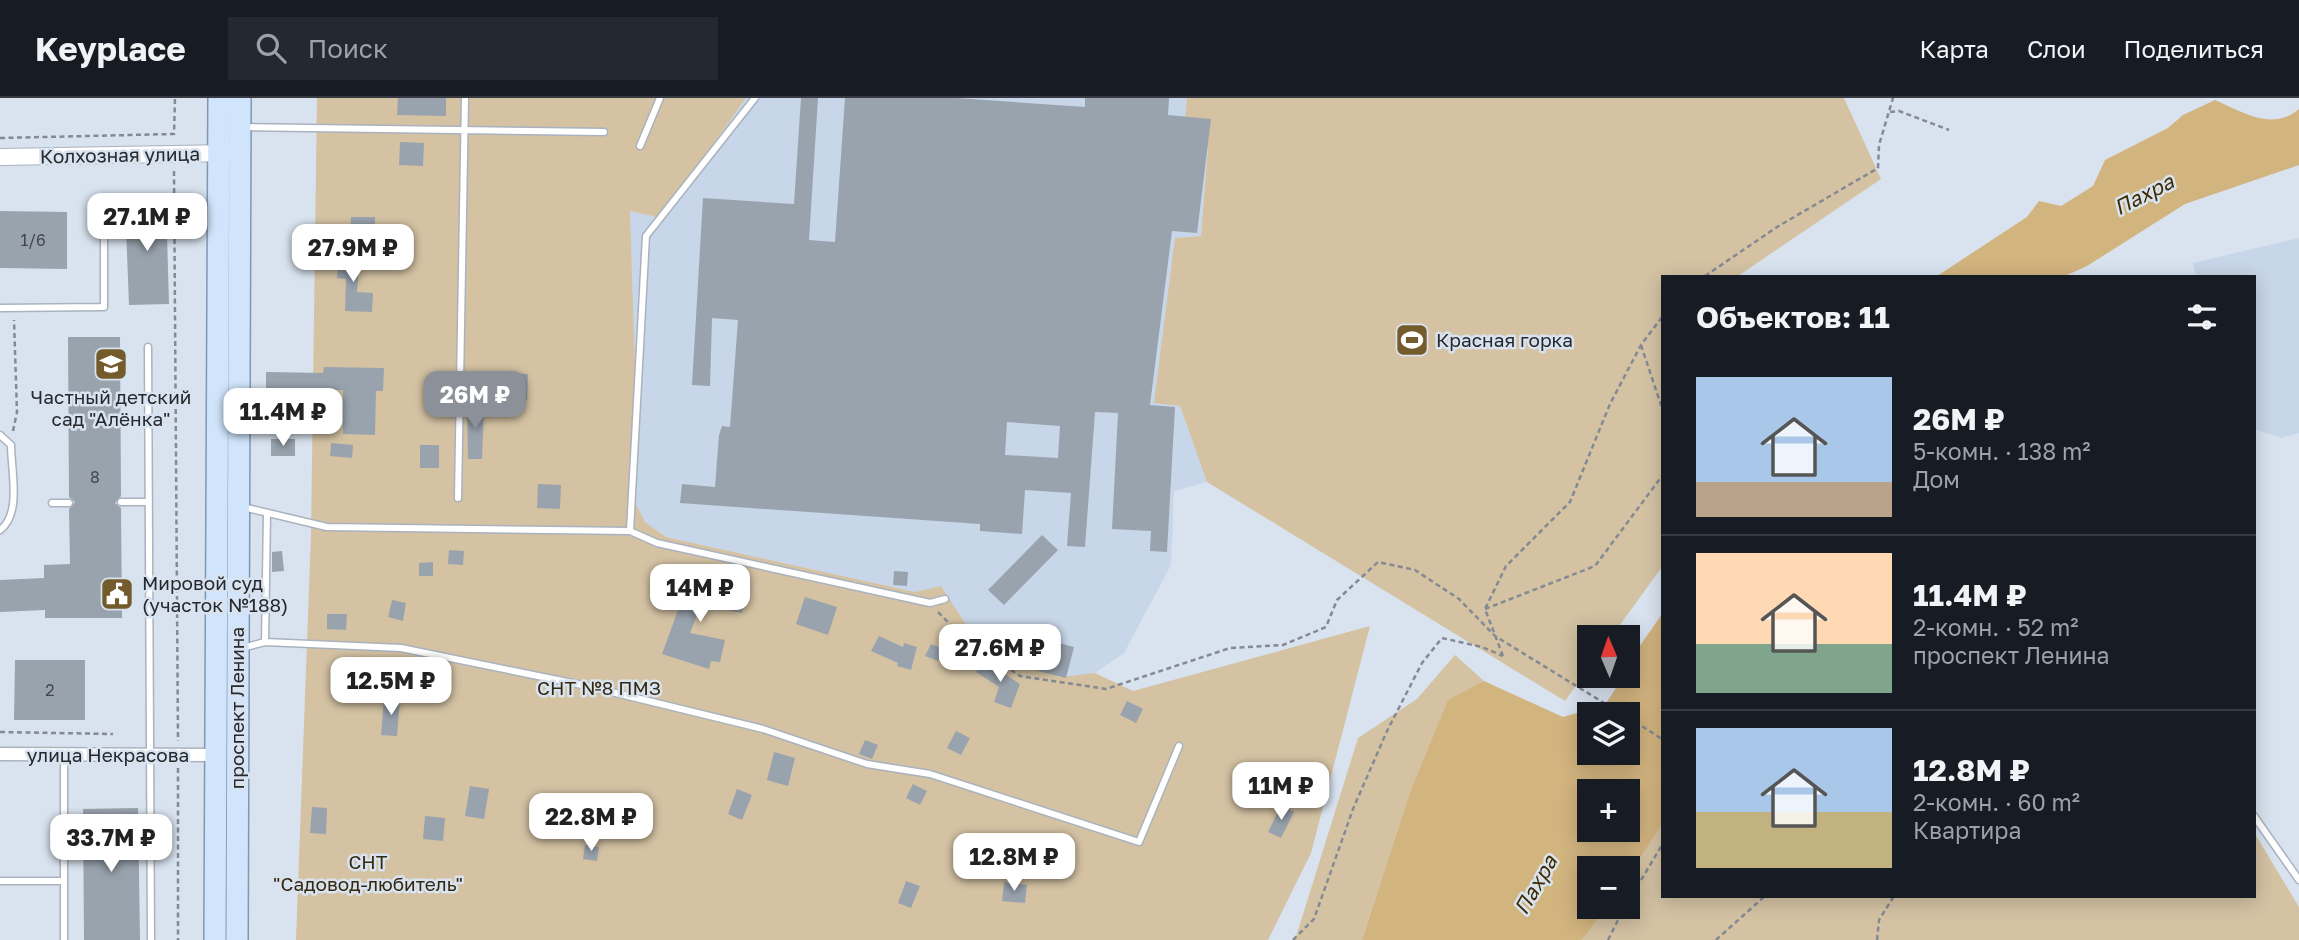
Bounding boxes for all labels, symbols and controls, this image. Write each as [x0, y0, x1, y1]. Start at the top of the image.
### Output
search box [228, 17, 718, 80]
text: Keyplace [35, 29, 186, 68]
icon: search [252, 29, 290, 67]
text: Поиск [308, 33, 388, 64]
text: Карта [1919, 34, 1989, 63]
text: Слои [2027, 34, 2086, 63]
text: Поделиться [2124, 34, 2264, 63]
street label: Колхозная улица [40, 142, 200, 167]
water label: Пахра [2109, 167, 2179, 220]
pin: 27.1M ₽ [82, 194, 212, 253]
text: 27.1M ₽ [103, 202, 191, 230]
pin: 27.9M ₽ [288, 225, 418, 284]
house number: 1/6 [20, 230, 46, 250]
text: 27.9M ₽ [308, 233, 398, 261]
icon: filters [2183, 298, 2221, 336]
text: Объектов: 11 [1696, 299, 1890, 335]
sports icon: Красная горка [1393, 321, 1431, 359]
place label: Красная горка [1436, 328, 1573, 351]
school or university icon: Частный детский сад "Алёнка" [92, 345, 130, 383]
pin: 26M ₽ [426, 372, 524, 431]
text: 26M ₽ [440, 380, 510, 408]
place label: Частный детский сад "Алёнка" [31, 385, 191, 430]
pin: 11.4M ₽ [218, 388, 348, 448]
text: 11.4M ₽ [239, 397, 327, 425]
text: 26M ₽ [1913, 401, 2005, 437]
icon: home [1752, 405, 1836, 489]
text: 5-комн. · 138 m² [1913, 437, 2091, 465]
text: Дом [1913, 465, 1960, 493]
house number: 8 [90, 467, 100, 487]
pin: 14M ₽ [651, 564, 749, 624]
place label: Мировой суд (участок №188) [142, 571, 288, 616]
text: 14M ₽ [666, 573, 734, 601]
public building icon: Мировой суд (участок №188) [98, 575, 136, 613]
text: 11.4M ₽ [1913, 577, 2027, 613]
icon: home [1752, 581, 1836, 665]
text: 2-комн. · 52 m² [1913, 613, 2079, 641]
pin: 27.6M ₽ [935, 624, 1065, 684]
north arrow [1577, 625, 1640, 688]
map controls [1577, 625, 1640, 919]
street label: проспект Ленина [225, 627, 248, 789]
text: 27.6M ₽ [955, 633, 1045, 661]
text: проспект Ленина [1913, 641, 2110, 669]
pin: 12.5M ₽ [326, 658, 456, 717]
text: 12.5M ₽ [346, 666, 436, 694]
park label: СНТ №8 ПМЗ [537, 676, 661, 699]
house number: 2 [45, 680, 55, 700]
button: layers [1577, 702, 1640, 765]
street label: улица Некрасова [27, 743, 189, 766]
text: 12.8M ₽ [1913, 752, 2030, 788]
icon: home [1752, 756, 1836, 840]
pin: 11M ₽ [1232, 762, 1330, 822]
text: 11M ₽ [1248, 771, 1314, 799]
button: + [1577, 779, 1640, 842]
text: 2-комн. · 60 m² [1913, 788, 2080, 816]
pin: 22.8M ₽ [526, 794, 656, 853]
text: 22.8M ₽ [545, 802, 637, 830]
pin: 33.7M ₽ [46, 814, 176, 874]
text: Квартира [1913, 816, 2021, 844]
text: 33.7M ₽ [66, 823, 156, 851]
pin: 12.8M ₽ [949, 834, 1079, 893]
text: 12.8M ₽ [969, 842, 1059, 870]
water label: Пахра [1508, 849, 1563, 919]
park label: СНТ "Садовод-любитель" [273, 850, 463, 895]
button: − [1577, 856, 1640, 919]

